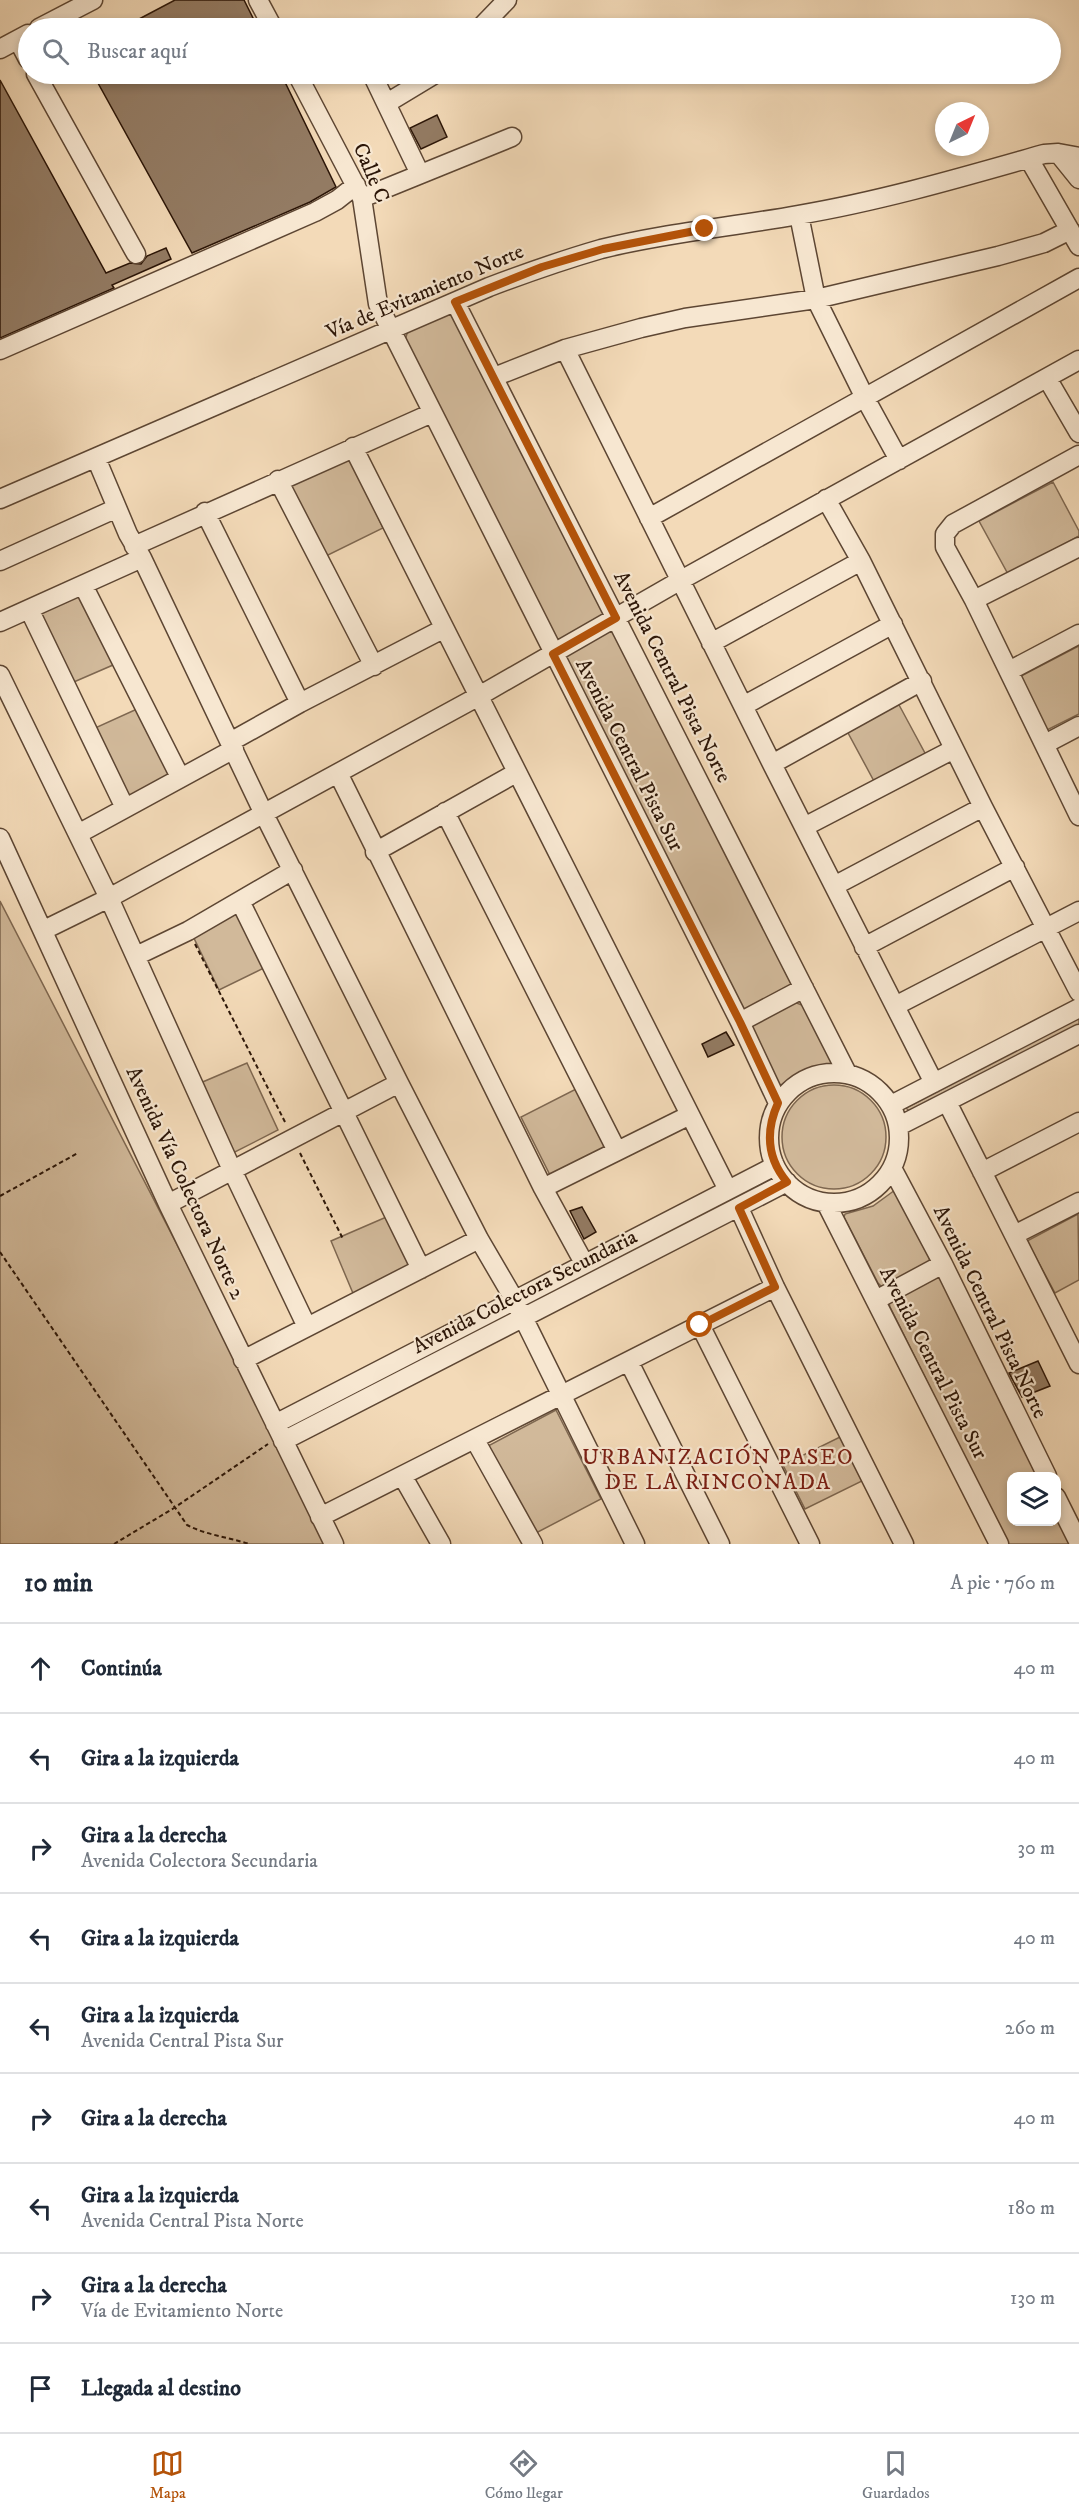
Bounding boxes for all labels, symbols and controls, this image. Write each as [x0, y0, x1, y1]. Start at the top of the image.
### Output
search box [18, 18, 1061, 84]
icon: search [39, 35, 72, 68]
text: Buscar aquí [87, 38, 187, 65]
north arrow [935, 102, 989, 156]
street label: Calle C [347, 139, 395, 207]
route end [691, 215, 717, 241]
street label: Vía de Evitamiento Norte [321, 238, 528, 346]
street label: Avenida Central Pista Norte [607, 567, 737, 787]
street label: Avenida Central Pista Sur [569, 654, 689, 856]
street label: Avenida Vía Colectora Norte 2 [120, 1062, 251, 1304]
street label: Avenida Central Pista Norte [927, 1201, 1053, 1423]
street label: Avenida Colectora Secundaria [408, 1224, 642, 1360]
street label: Avenida Central Pista Sur [873, 1262, 993, 1464]
route start [686, 1311, 712, 1337]
district label: URBANIZACIÓN PASEO DE LA RINCONADA [582, 1443, 854, 1496]
map controls [1007, 1472, 1061, 1526]
button: layers [1007, 1472, 1061, 1526]
text: 10 min [24, 1567, 93, 1600]
text: A pie · 760 m [950, 1571, 1055, 1596]
icon: ahead [24, 1652, 57, 1685]
text: Continúa [81, 1655, 162, 1682]
text: 40 m [1013, 1656, 1055, 1681]
icon: left [24, 1742, 57, 1775]
text: Gira a la izquierda [81, 1745, 239, 1772]
text: 40 m [1013, 1746, 1055, 1771]
text: Gira a la derecha [81, 1822, 227, 1849]
icon: right [24, 1832, 57, 1865]
text: 30 m [1017, 1836, 1055, 1861]
text: Avenida Colectora Secundaria [81, 1849, 318, 1874]
icon: left [24, 1922, 57, 1955]
text: Gira a la izquierda [81, 1925, 239, 1952]
text: 40 m [1013, 1926, 1055, 1951]
text: Gira a la izquierda [81, 2002, 239, 2029]
icon: left [24, 2012, 57, 2045]
text: 260 m [1005, 2016, 1055, 2041]
text: Avenida Central Pista Sur [81, 2029, 284, 2054]
icon: right [24, 2102, 57, 2135]
text: Gira a la derecha [81, 2105, 227, 2132]
text: 40 m [1013, 2106, 1055, 2131]
text: Gira a la izquierda [81, 2182, 239, 2209]
icon: left [24, 2192, 57, 2225]
text: 180 m [1008, 2196, 1055, 2221]
text: Avenida Central Pista Norte [81, 2209, 304, 2234]
text: Gira a la derecha [81, 2272, 227, 2299]
icon: right [24, 2282, 57, 2315]
text: 130 m [1010, 2286, 1055, 2311]
text: Vía de Evitamiento Norte [81, 2299, 283, 2324]
icon: arrive [24, 2372, 57, 2405]
text: Llegada al destino [81, 2375, 241, 2402]
tab: Mapa [149, 2447, 186, 2503]
tab: Cómo llegar [485, 2447, 563, 2503]
tab: Guardados [862, 2447, 930, 2503]

